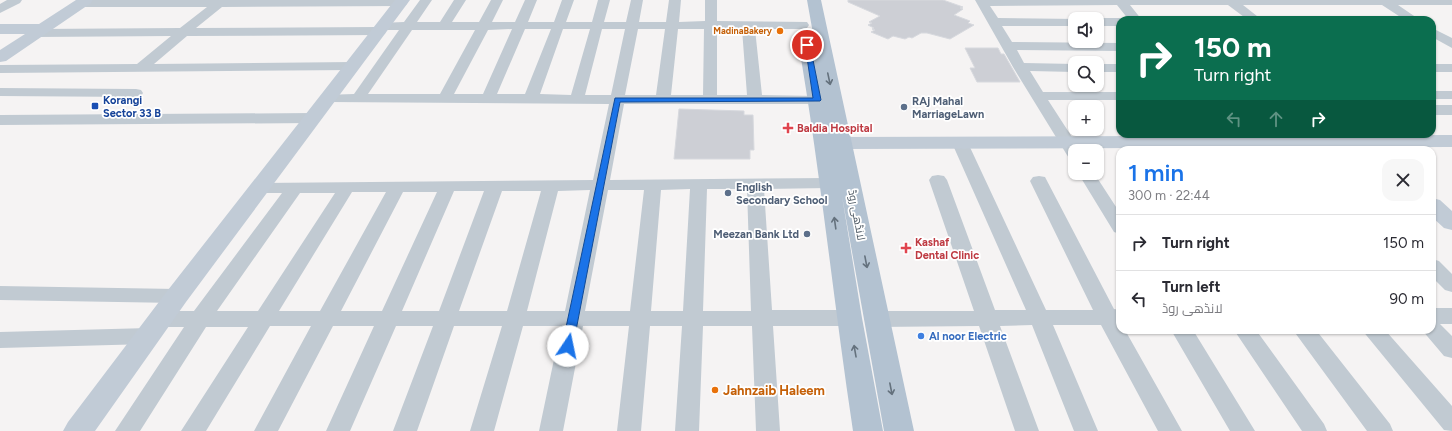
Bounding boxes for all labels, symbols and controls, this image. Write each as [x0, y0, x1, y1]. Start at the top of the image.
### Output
map controls [1068, 12, 1104, 180]
button: sound [1068, 12, 1104, 48]
place label: MadinaBakery [713, 25, 773, 36]
marker: MadinaBakery [775, 26, 785, 36]
pin [790, 28, 824, 62]
text: 150 m [1194, 30, 1271, 64]
icon: right [1128, 32, 1180, 84]
icon: arrive [796, 34, 818, 56]
button: search [1068, 56, 1104, 92]
text: Turn right [1194, 64, 1271, 86]
one-way arrow [826, 73, 834, 86]
place label: Korangi Sector 33 B [103, 94, 161, 120]
place label: RAj Mahal MarriageLawn [912, 95, 984, 121]
button: + [1068, 100, 1104, 136]
marker: Korangi Sector 33 B [90, 101, 100, 111]
marker: RAj Mahal MarriageLawn [899, 102, 909, 112]
icon: left [1223, 108, 1245, 130]
icon: ahead [1265, 108, 1287, 130]
icon: right [1307, 108, 1329, 130]
marker: Baldia Hospital [782, 122, 794, 134]
place label: Baldia Hospital [797, 122, 873, 135]
button: − [1068, 144, 1104, 180]
text: 1 min [1128, 158, 1184, 187]
button: close [1382, 159, 1424, 201]
place label: English Secondary School [736, 181, 828, 207]
marker: English Secondary School [723, 188, 733, 198]
text: 300 m · 22:44 [1128, 188, 1210, 203]
street label: لانڈھی روڈ [845, 189, 868, 242]
one-way arrow [831, 217, 839, 230]
place label: Meezan Bank Ltd [713, 228, 799, 241]
marker: Meezan Bank Ltd [802, 229, 812, 239]
icon: right [1128, 232, 1150, 254]
text: Turn right [1162, 234, 1230, 252]
text: 150 m [1383, 234, 1424, 252]
place label: Kashaf Dental Clinic [915, 236, 979, 262]
marker: Kashaf Dental Clinic [900, 242, 912, 254]
one-way arrow [862, 255, 870, 268]
text: Turn left [1162, 278, 1220, 296]
icon: left [1128, 288, 1150, 310]
text: 90 m [1389, 290, 1424, 308]
text: لانڈھی روڈ [1162, 301, 1223, 316]
position arrow [547, 325, 589, 367]
place label: Al noor Electric [929, 330, 1007, 343]
marker: Al noor Electric [916, 331, 926, 341]
one-way arrow [851, 345, 859, 358]
place label: Jahnzaib Haleem [723, 383, 825, 398]
one-way arrow [887, 383, 895, 396]
marker: Jahnzaib Haleem [710, 385, 720, 395]

